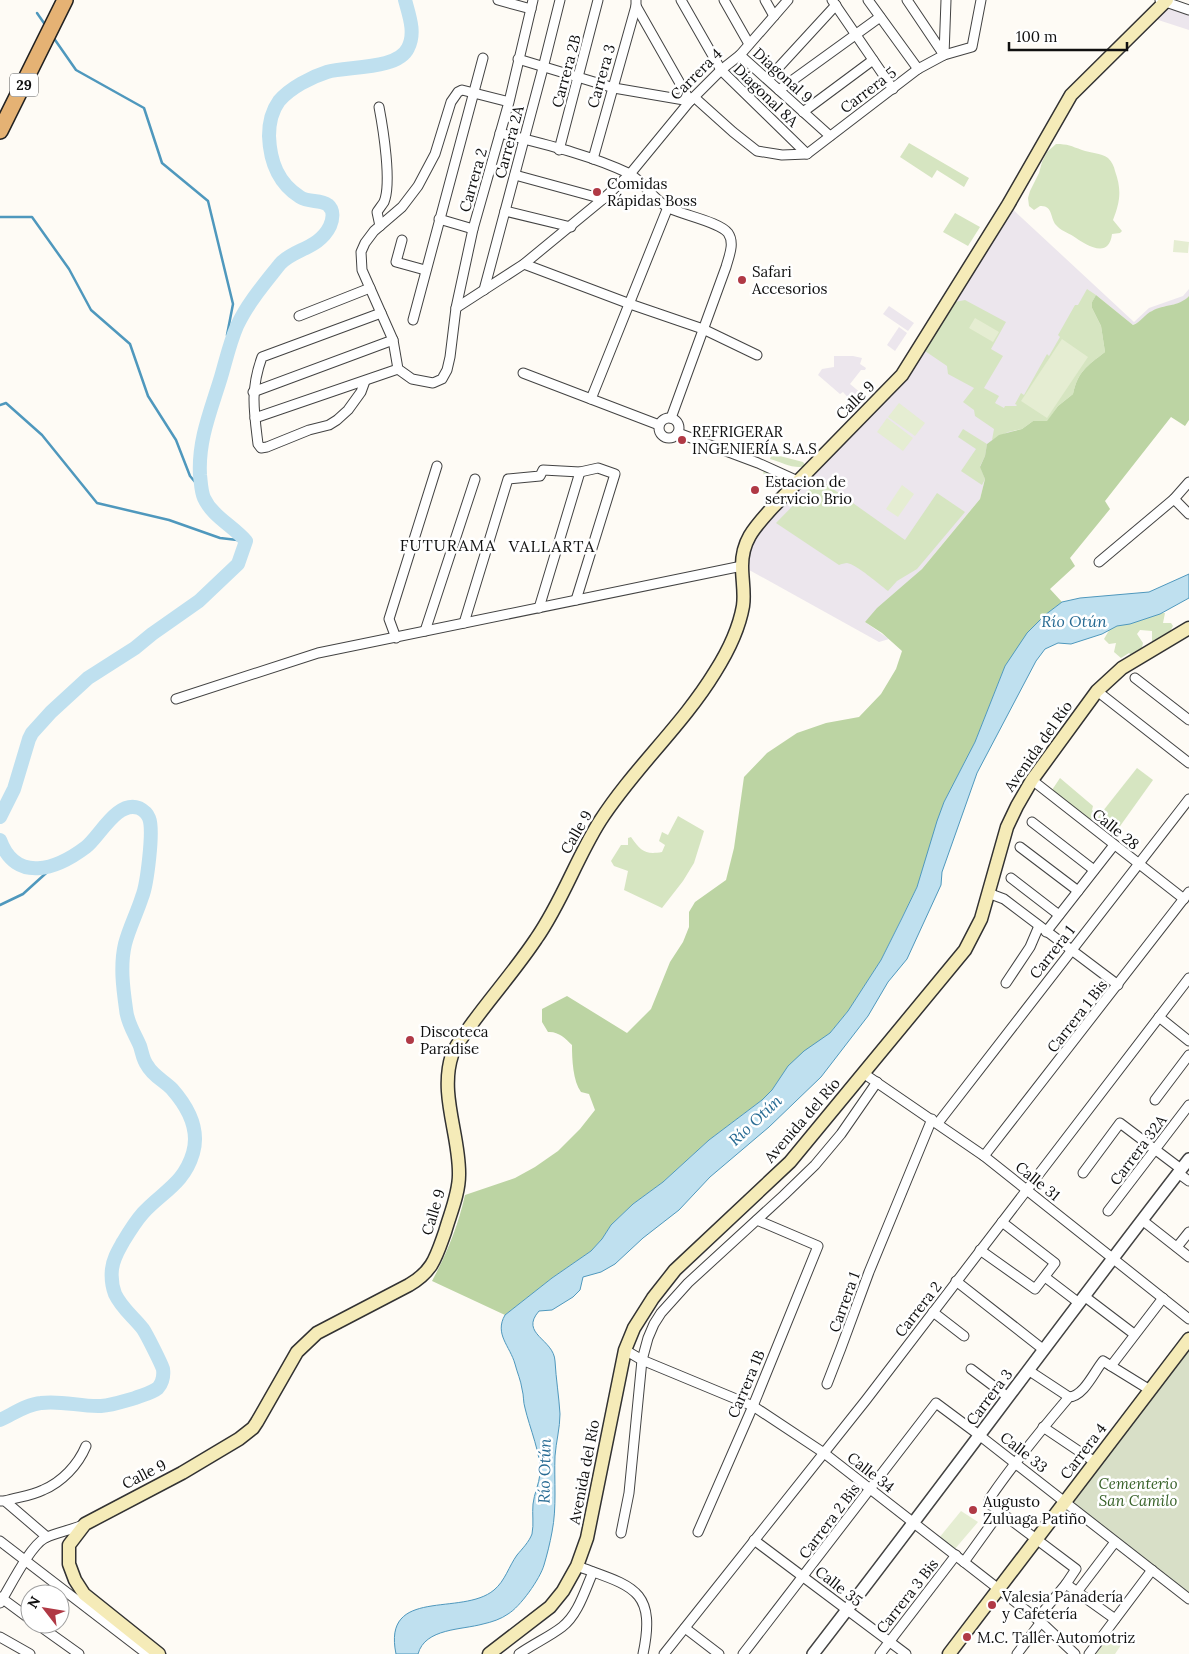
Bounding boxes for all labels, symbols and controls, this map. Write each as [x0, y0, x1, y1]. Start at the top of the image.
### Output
scale bar [1009, 20, 1126, 52]
text: 100 m [1016, 27, 1057, 46]
street label: Carrera 2B [547, 32, 585, 110]
street label: Carrera 3 [583, 42, 619, 110]
street label: Diagonal 9 [749, 43, 817, 107]
street label: Carrera 4 [666, 44, 726, 104]
street label: Diagonal 8A [730, 59, 803, 131]
street label: Carrera 5 [836, 63, 900, 117]
road number: 29 [10, 74, 38, 96]
street label: Carrera 2A [490, 103, 528, 181]
street label: Carrera 2 [455, 146, 491, 214]
place label: Comidas Rápidas Boss [607, 174, 697, 210]
marker: Comidas Rápidas Boss [591, 186, 603, 198]
place label: Safari Accesorios [751, 262, 828, 298]
marker: Safari Accesorios [736, 274, 748, 286]
street label: Calle 9 [832, 377, 878, 423]
place label: REFRIGERAR INGENIERÍA S.A.S [692, 422, 817, 458]
marker: REFRIGERAR INGENIERÍA S.A.S [676, 434, 688, 446]
place label: Estacion de servicio Brio [765, 472, 852, 508]
marker: Estacion de servicio Brio [749, 484, 761, 496]
district label: FUTURAMA [400, 535, 496, 555]
district label: VALLARTA [508, 536, 595, 556]
water label: Río Otún [1041, 611, 1107, 631]
street label: Avenida del Río [999, 697, 1076, 796]
street label: Calle 28 [1089, 804, 1143, 854]
street label: Calle 9 [556, 807, 596, 857]
street label: Carrera 1 [1025, 921, 1079, 983]
street label: Carrera 1 Bis [1043, 976, 1111, 1056]
place label: Discoteca Paradise [420, 1022, 489, 1058]
marker: Discoteca Paradise [404, 1034, 416, 1046]
street label: Avenida del Río [759, 1074, 844, 1167]
water label: Río Otún [724, 1090, 786, 1150]
street label: Carrera 32A [1105, 1111, 1171, 1189]
street label: Calle 31 [1012, 1157, 1064, 1205]
street label: Calle 9 [417, 1187, 449, 1237]
street label: Carrera 1 [824, 1269, 864, 1335]
street label: Carrera 2 [890, 1277, 946, 1341]
street label: Carrera 1B [723, 1347, 769, 1421]
street label: Carrera 3 [962, 1365, 1016, 1429]
street label: Avenida del Río [564, 1418, 604, 1527]
street label: Carrera 4 [1056, 1419, 1110, 1483]
street label: Calle 33 [996, 1428, 1052, 1476]
water label: Río Otún [533, 1438, 555, 1504]
street label: Calle 34 [843, 1448, 899, 1496]
street label: Calle 9 [119, 1455, 169, 1493]
park label: Cementerio San Camilo [1098, 1474, 1178, 1510]
street label: Carrera 2 Bis [794, 1479, 864, 1563]
place label: Augusto Zuluaga Patiño [982, 1492, 1087, 1528]
marker: Augusto Zuluaga Patiño [967, 1504, 979, 1516]
street label: Carrera 3 Bis [872, 1555, 942, 1637]
street label: Calle 35 [811, 1562, 867, 1610]
north arrow [20, 1584, 70, 1634]
place label: Valesia Panadería y Cafetería [1001, 1587, 1124, 1623]
text: N [23, 1593, 44, 1612]
marker: Valesia Panadería y Cafetería [986, 1599, 998, 1611]
place label: M.C. Taller Automotriz [977, 1628, 1135, 1647]
marker: M.C. Taller Automotriz [961, 1631, 973, 1643]

